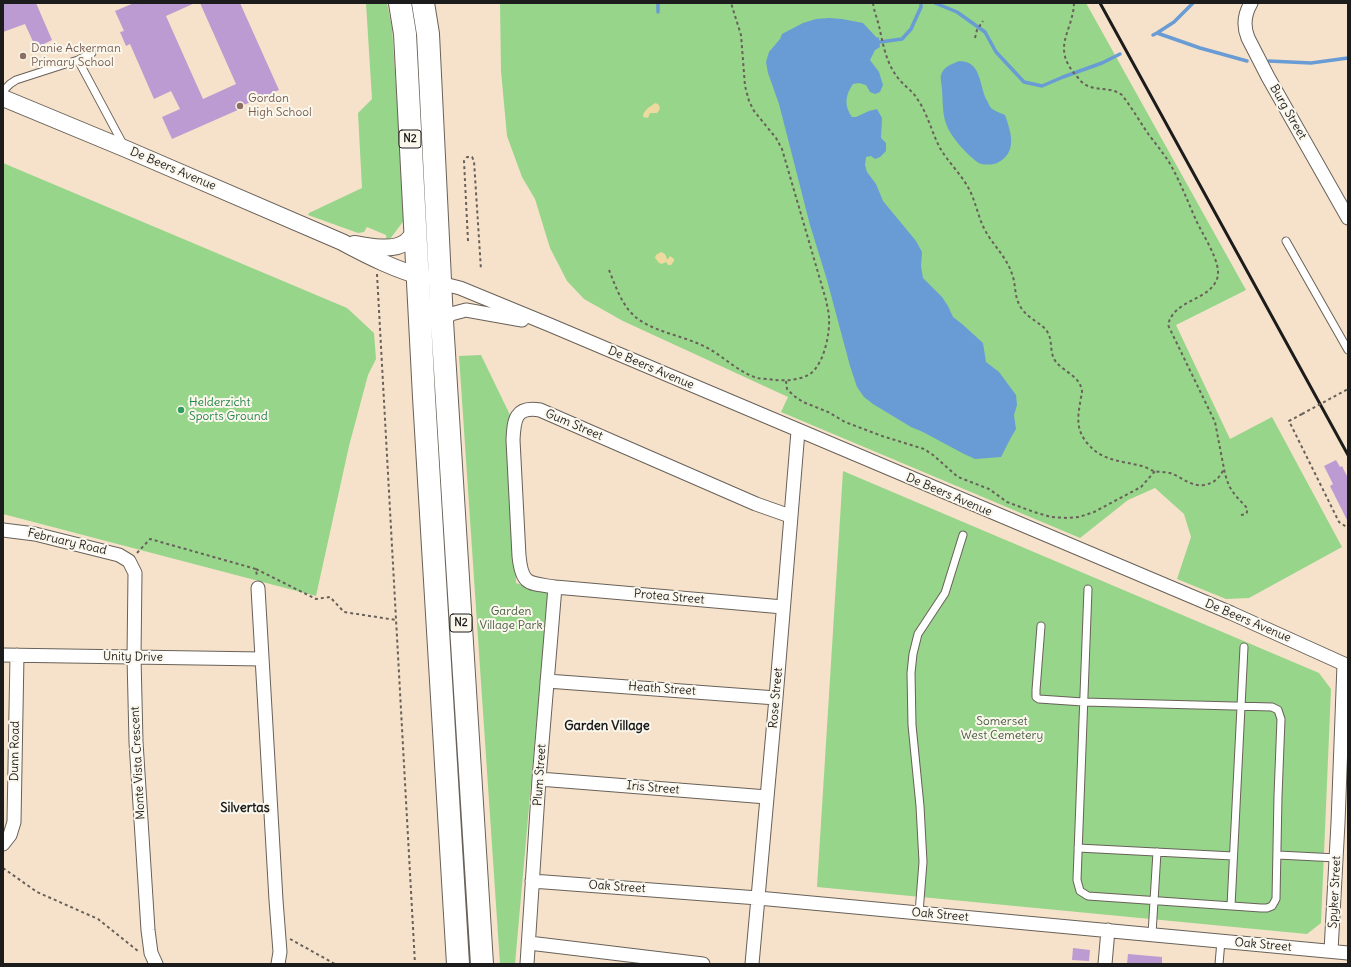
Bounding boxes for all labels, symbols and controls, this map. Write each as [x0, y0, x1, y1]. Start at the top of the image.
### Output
place label: Danie Ackerman Primary School [31, 42, 121, 70]
marker: Danie Ackerman Primary School [18, 51, 28, 61]
street label: Burg Street [1266, 82, 1310, 142]
place label: Gordon High School [248, 92, 312, 120]
marker: Gordon High School [235, 101, 245, 111]
road number: N2 [399, 130, 421, 148]
street label: De Beers Avenue [128, 144, 218, 194]
street label: De Beers Avenue [606, 343, 696, 393]
place label: Helderzicht Sports Ground [189, 396, 268, 424]
marker: Helderzicht Sports Ground [176, 405, 186, 415]
street label: Gum Street [543, 406, 605, 444]
street label: De Beers Avenue [904, 470, 994, 520]
street label: February Road [26, 526, 108, 558]
street label: Protea Street [633, 587, 705, 607]
street label: De Beers Avenue [1203, 596, 1293, 646]
park label: Garden Village Park [479, 605, 543, 633]
road number: N2 [450, 614, 472, 632]
street label: Unity Drive [103, 649, 163, 665]
street label: Rose Street [766, 667, 786, 729]
street label: Heath Street [628, 679, 696, 699]
street label: Monte Vista Crescent [128, 706, 148, 820]
park label: Somerset West Cemetery [961, 715, 1043, 743]
district label: Garden Village [564, 718, 650, 734]
street label: Dunn Road [7, 721, 23, 781]
street label: Plum Street [531, 743, 549, 807]
street label: Iris Street [626, 779, 680, 797]
district label: Silvertas [220, 800, 270, 816]
street label: Spyker Street [1326, 855, 1344, 929]
street label: Oak Street [588, 878, 646, 896]
street label: Oak Street [911, 905, 969, 925]
street label: Oak Street [1234, 935, 1292, 955]

